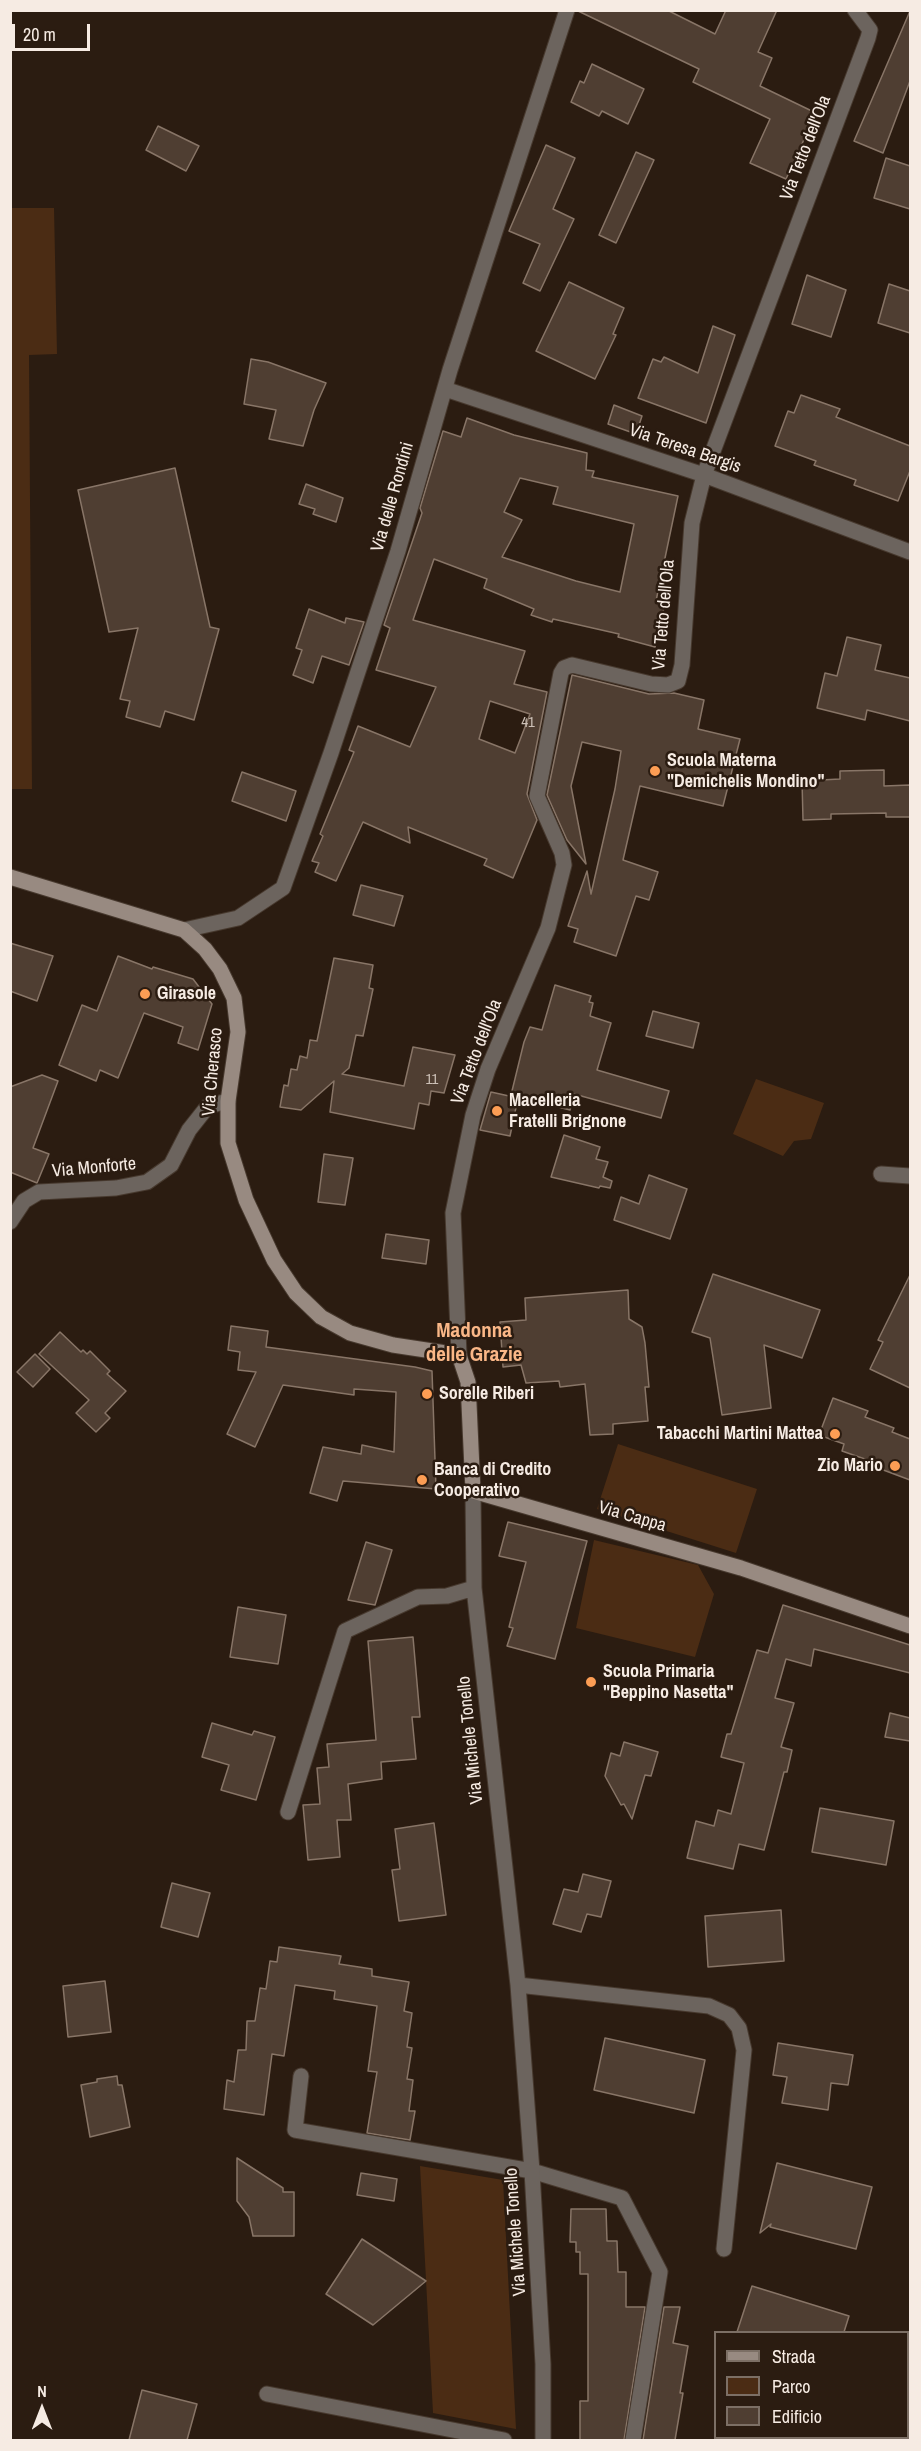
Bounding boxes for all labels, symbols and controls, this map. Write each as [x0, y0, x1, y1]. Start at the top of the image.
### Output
scale bar [15, 12, 93, 50]
text: 20 m [23, 22, 56, 47]
street label: Via Tetto dell'Ola [776, 92, 836, 204]
street label: Via Teresa Bargis [626, 420, 744, 478]
street label: Via delle Rondini [367, 440, 419, 554]
street label: Via Tetto dell'Ola [648, 559, 680, 671]
house number: 41 [521, 714, 535, 732]
place label: Scuola Materna "Demichelis Mondino" [667, 750, 825, 792]
marker: Scuola Materna "Demichelis Mondino" [648, 764, 662, 778]
place label: Girasole [157, 983, 216, 1005]
marker: Girasole [138, 987, 152, 1001]
street label: Via Tetto dell'Ola [447, 996, 507, 1108]
street label: Via Cherasco [198, 1027, 228, 1117]
house number: 11 [426, 1071, 438, 1089]
place label: Macelleria Fratelli Brignone [509, 1090, 626, 1132]
marker: Macelleria Fratelli Brignone [490, 1104, 504, 1118]
street label: Via Monforte [51, 1154, 137, 1182]
district label: Madonna delle Grazie [426, 1318, 522, 1368]
place label: Sorelle Riberi [439, 1383, 534, 1405]
marker: Sorelle Riberi [420, 1387, 434, 1401]
place label: Tabacchi Martini Mattea [657, 1423, 823, 1445]
marker: Tabacchi Martini Mattea [828, 1427, 842, 1441]
place label: Zio Mario [817, 1455, 883, 1477]
place label: Banca di Credito Cooperativo [434, 1459, 551, 1502]
marker: Zio Mario [888, 1459, 902, 1473]
marker: Banca di Credito Cooperativo [415, 1473, 429, 1487]
street label: Via Cappa [596, 1497, 668, 1537]
place label: Scuola Primaria "Beppino Nasetta" [603, 1661, 733, 1704]
street label: Via Michele Tonello [454, 1675, 488, 1805]
marker: Scuola Primaria "Beppino Nasetta" [584, 1675, 598, 1689]
street label: Via Michele Tonello [501, 2167, 531, 2297]
legend [714, 2331, 909, 2439]
text: Strada [772, 2344, 816, 2369]
text: Parco [772, 2374, 811, 2399]
north arrow [12, 2379, 72, 2439]
text: N [37, 2380, 47, 2402]
text: Edificio [772, 2404, 822, 2429]

